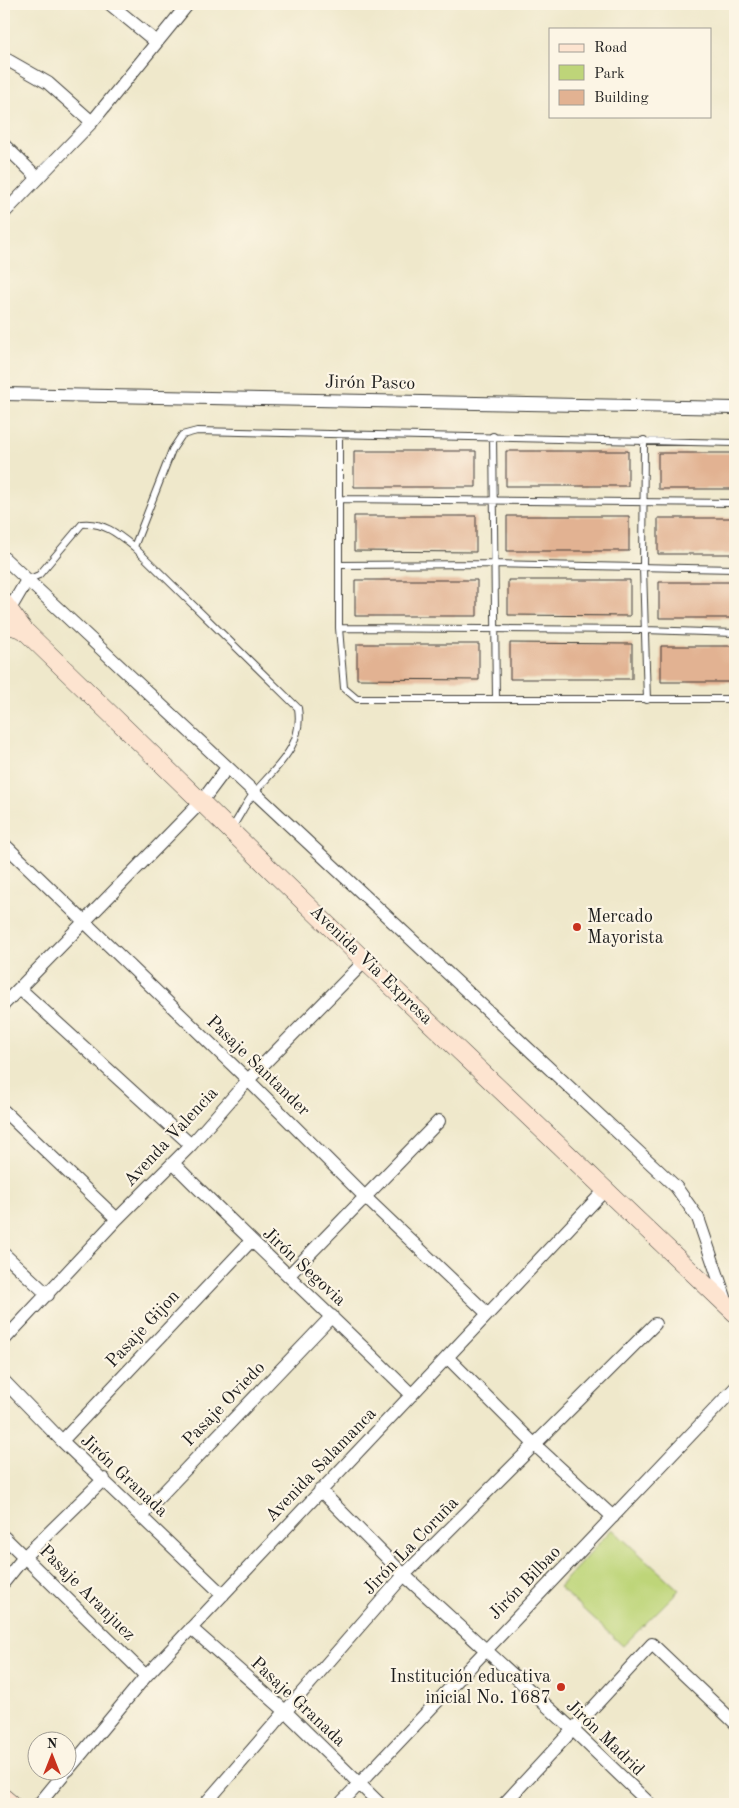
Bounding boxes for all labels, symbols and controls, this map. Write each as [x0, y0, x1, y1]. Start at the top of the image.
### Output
legend [549, 28, 712, 118]
text: Road [594, 41, 628, 56]
text: Park [594, 67, 625, 82]
text: Building [594, 91, 649, 106]
street label: Jirón Pasco [325, 373, 416, 393]
street label: Avenida Via Expresa [306, 902, 436, 1028]
place label: Mercado Mayorista [587, 908, 664, 947]
marker: Mercado Mayorista [571, 921, 583, 933]
street label: Pasaje Santander [203, 1012, 314, 1120]
street label: Avenda Valencia [121, 1084, 221, 1190]
street label: Jirón Segovia [259, 1224, 349, 1310]
street label: Pasaje Gijon [103, 1287, 183, 1371]
street label: Pasaje Oviedo [179, 1358, 269, 1450]
street label: Avenida Salamanca [262, 1404, 380, 1526]
street label: Jirón Granada [77, 1431, 171, 1521]
street label: Jirón La Coruña [360, 1494, 462, 1598]
street label: Pasaje Aranjuez [36, 1542, 138, 1644]
street label: Jirón Bilbao [486, 1543, 564, 1623]
street label: Pasaje Granada [247, 1654, 349, 1750]
place label: Institución educativa inicial No. 1687 [390, 1668, 551, 1707]
marker: Institución educativa inicial No. 1687 [555, 1681, 567, 1693]
street label: Jirón Madrid [563, 1697, 647, 1779]
north arrow [28, 1730, 78, 1780]
text: N [47, 1737, 58, 1751]

